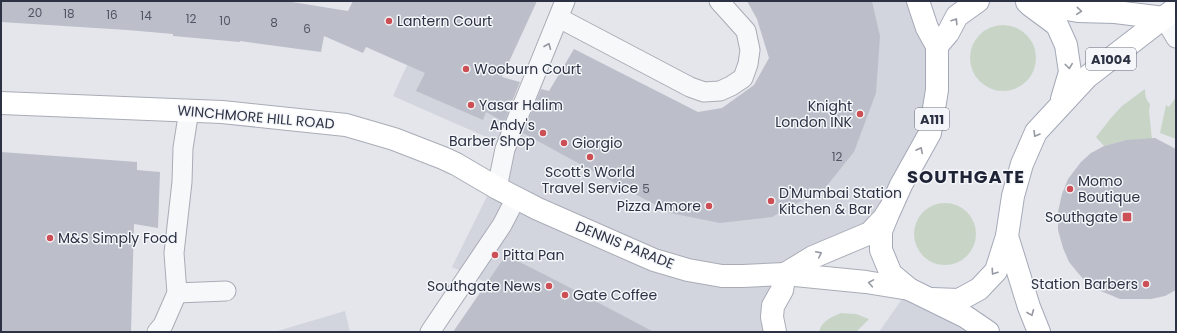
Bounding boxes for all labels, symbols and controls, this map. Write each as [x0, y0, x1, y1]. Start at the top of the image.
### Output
house number: 20 [28, 4, 42, 21]
house number: 18 [63, 5, 75, 22]
house number: 16 [106, 6, 118, 23]
one-way arrow [1076, 6, 1082, 15]
house number: 14 [140, 7, 152, 24]
house number: 12 [186, 10, 196, 27]
place label: Lantern Court [397, 11, 492, 31]
house number: 10 [219, 12, 231, 29]
house number: 8 [270, 14, 278, 31]
marker: Lantern Court [384, 16, 394, 26]
one-way arrow [950, 18, 958, 25]
house number: 6 [303, 20, 311, 37]
one-way arrow [543, 42, 551, 49]
road number: A1004 [1086, 48, 1136, 70]
place label: Wooburn Court [474, 59, 581, 79]
one-way arrow [1064, 63, 1073, 69]
marker: Wooburn Court [461, 64, 471, 74]
place label: Yasar Halim [479, 95, 563, 115]
place label: Knight London INK [775, 96, 853, 132]
street label: WINCHMORE HILL ROAD [177, 100, 336, 134]
marker: Yasar Halim [466, 100, 476, 110]
road number: A111 [915, 108, 949, 130]
marker: Knight London INK [855, 109, 865, 119]
place label: Andy's Barber Shop [449, 115, 535, 151]
marker: Andy's Barber Shop [538, 128, 548, 138]
one-way arrow [1033, 130, 1040, 137]
place label: Giorgio [572, 133, 622, 153]
marker: Giorgio [559, 138, 569, 148]
one-way arrow [916, 147, 923, 155]
house number: 12 [832, 148, 842, 165]
marker: Scott's World Travel Service [585, 152, 595, 162]
place label: Scott's World Travel Service [542, 162, 639, 198]
district label: SOUTHGATE [907, 164, 1025, 189]
place label: Momo Boutique [1078, 171, 1140, 207]
house number: 5 [642, 180, 650, 197]
place label: D'Mumbai Station Kitchen & Bar [779, 183, 902, 219]
marker: Momo Boutique [1065, 184, 1075, 194]
place label: Pizza Amore [617, 196, 701, 216]
marker: D'Mumbai Station Kitchen & Bar [766, 196, 776, 206]
marker: Pizza Amore [704, 201, 714, 211]
place label: Southgate [1045, 207, 1118, 227]
marker: Southgate [1121, 211, 1133, 223]
street label: DENNIS PARADE [573, 216, 677, 274]
place label: M&S Simply Food [58, 228, 177, 248]
marker: M&S Simply Food [45, 233, 55, 243]
place label: Pitta Pan [503, 245, 564, 265]
marker: Pitta Pan [490, 250, 500, 260]
one-way arrow [814, 251, 822, 259]
one-way arrow [991, 268, 998, 275]
place label: Station Barbers [1031, 274, 1138, 294]
place label: Southgate News [427, 276, 541, 296]
one-way arrow [868, 279, 874, 288]
marker: Station Barbers [1141, 279, 1151, 289]
marker: Southgate News [544, 281, 554, 291]
place label: Gate Coffee [573, 285, 658, 305]
marker: Gate Coffee [560, 290, 570, 300]
one-way arrow [1027, 310, 1035, 317]

